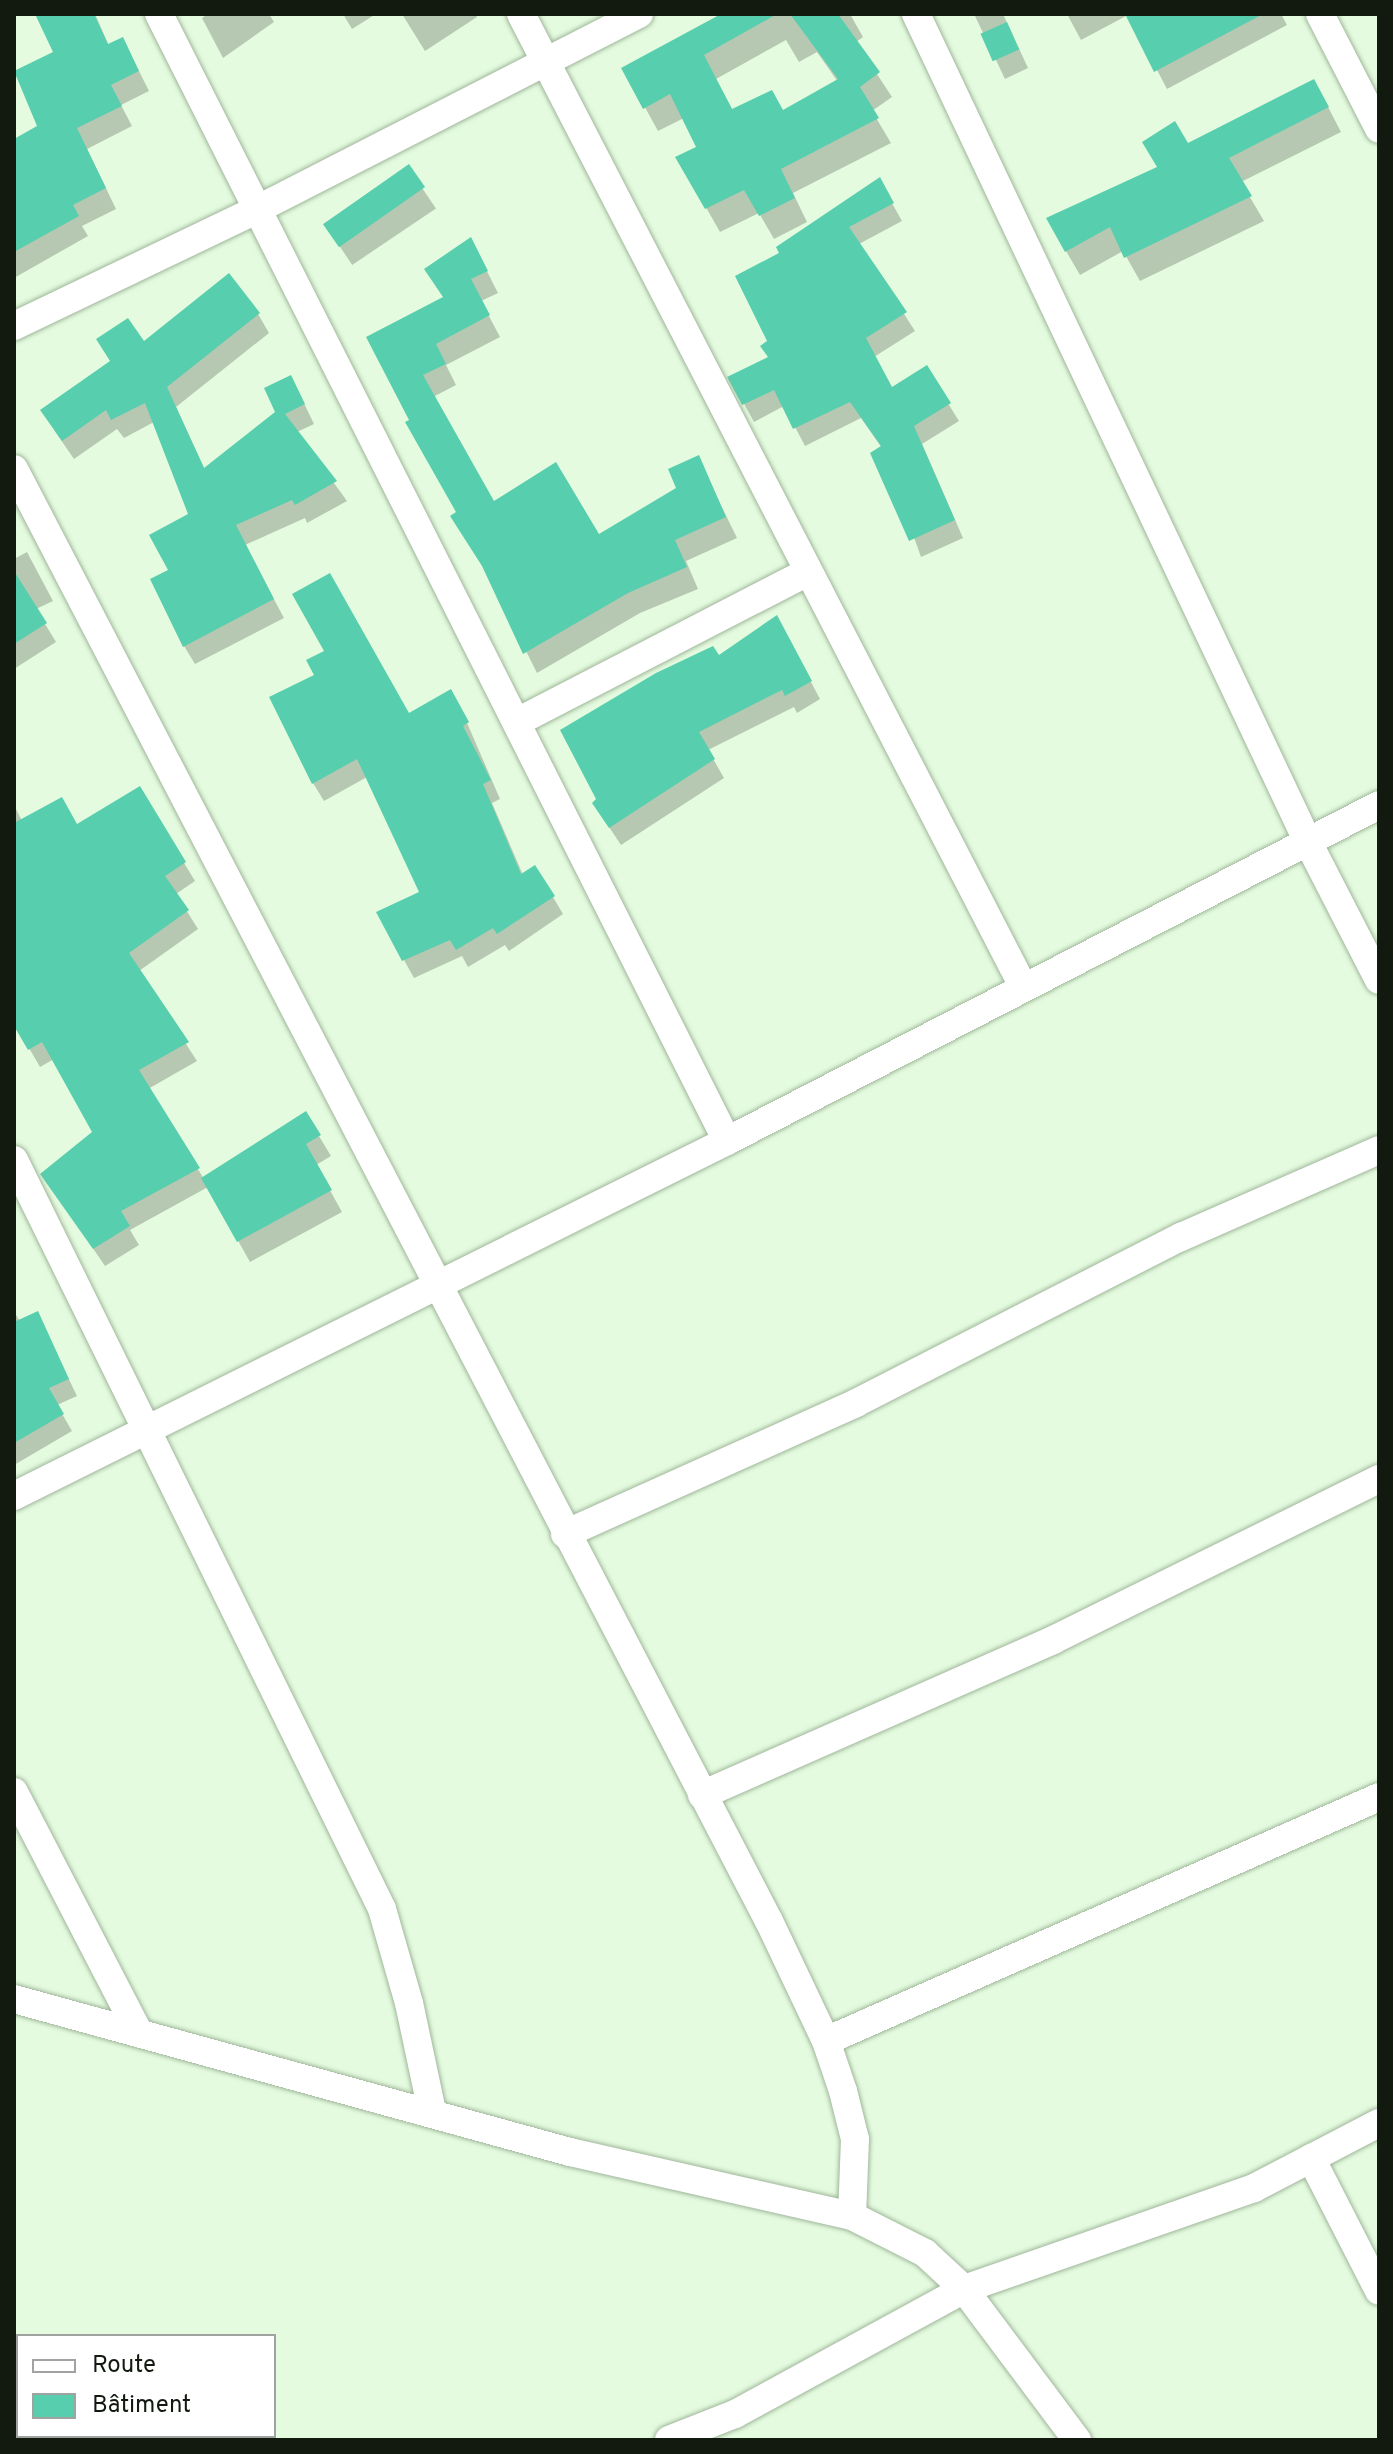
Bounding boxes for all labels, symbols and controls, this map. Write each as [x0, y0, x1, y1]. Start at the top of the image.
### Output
legend [16, 2334, 276, 2438]
text: Route [92, 2351, 156, 2381]
text: Bâtiment [92, 2391, 191, 2421]

